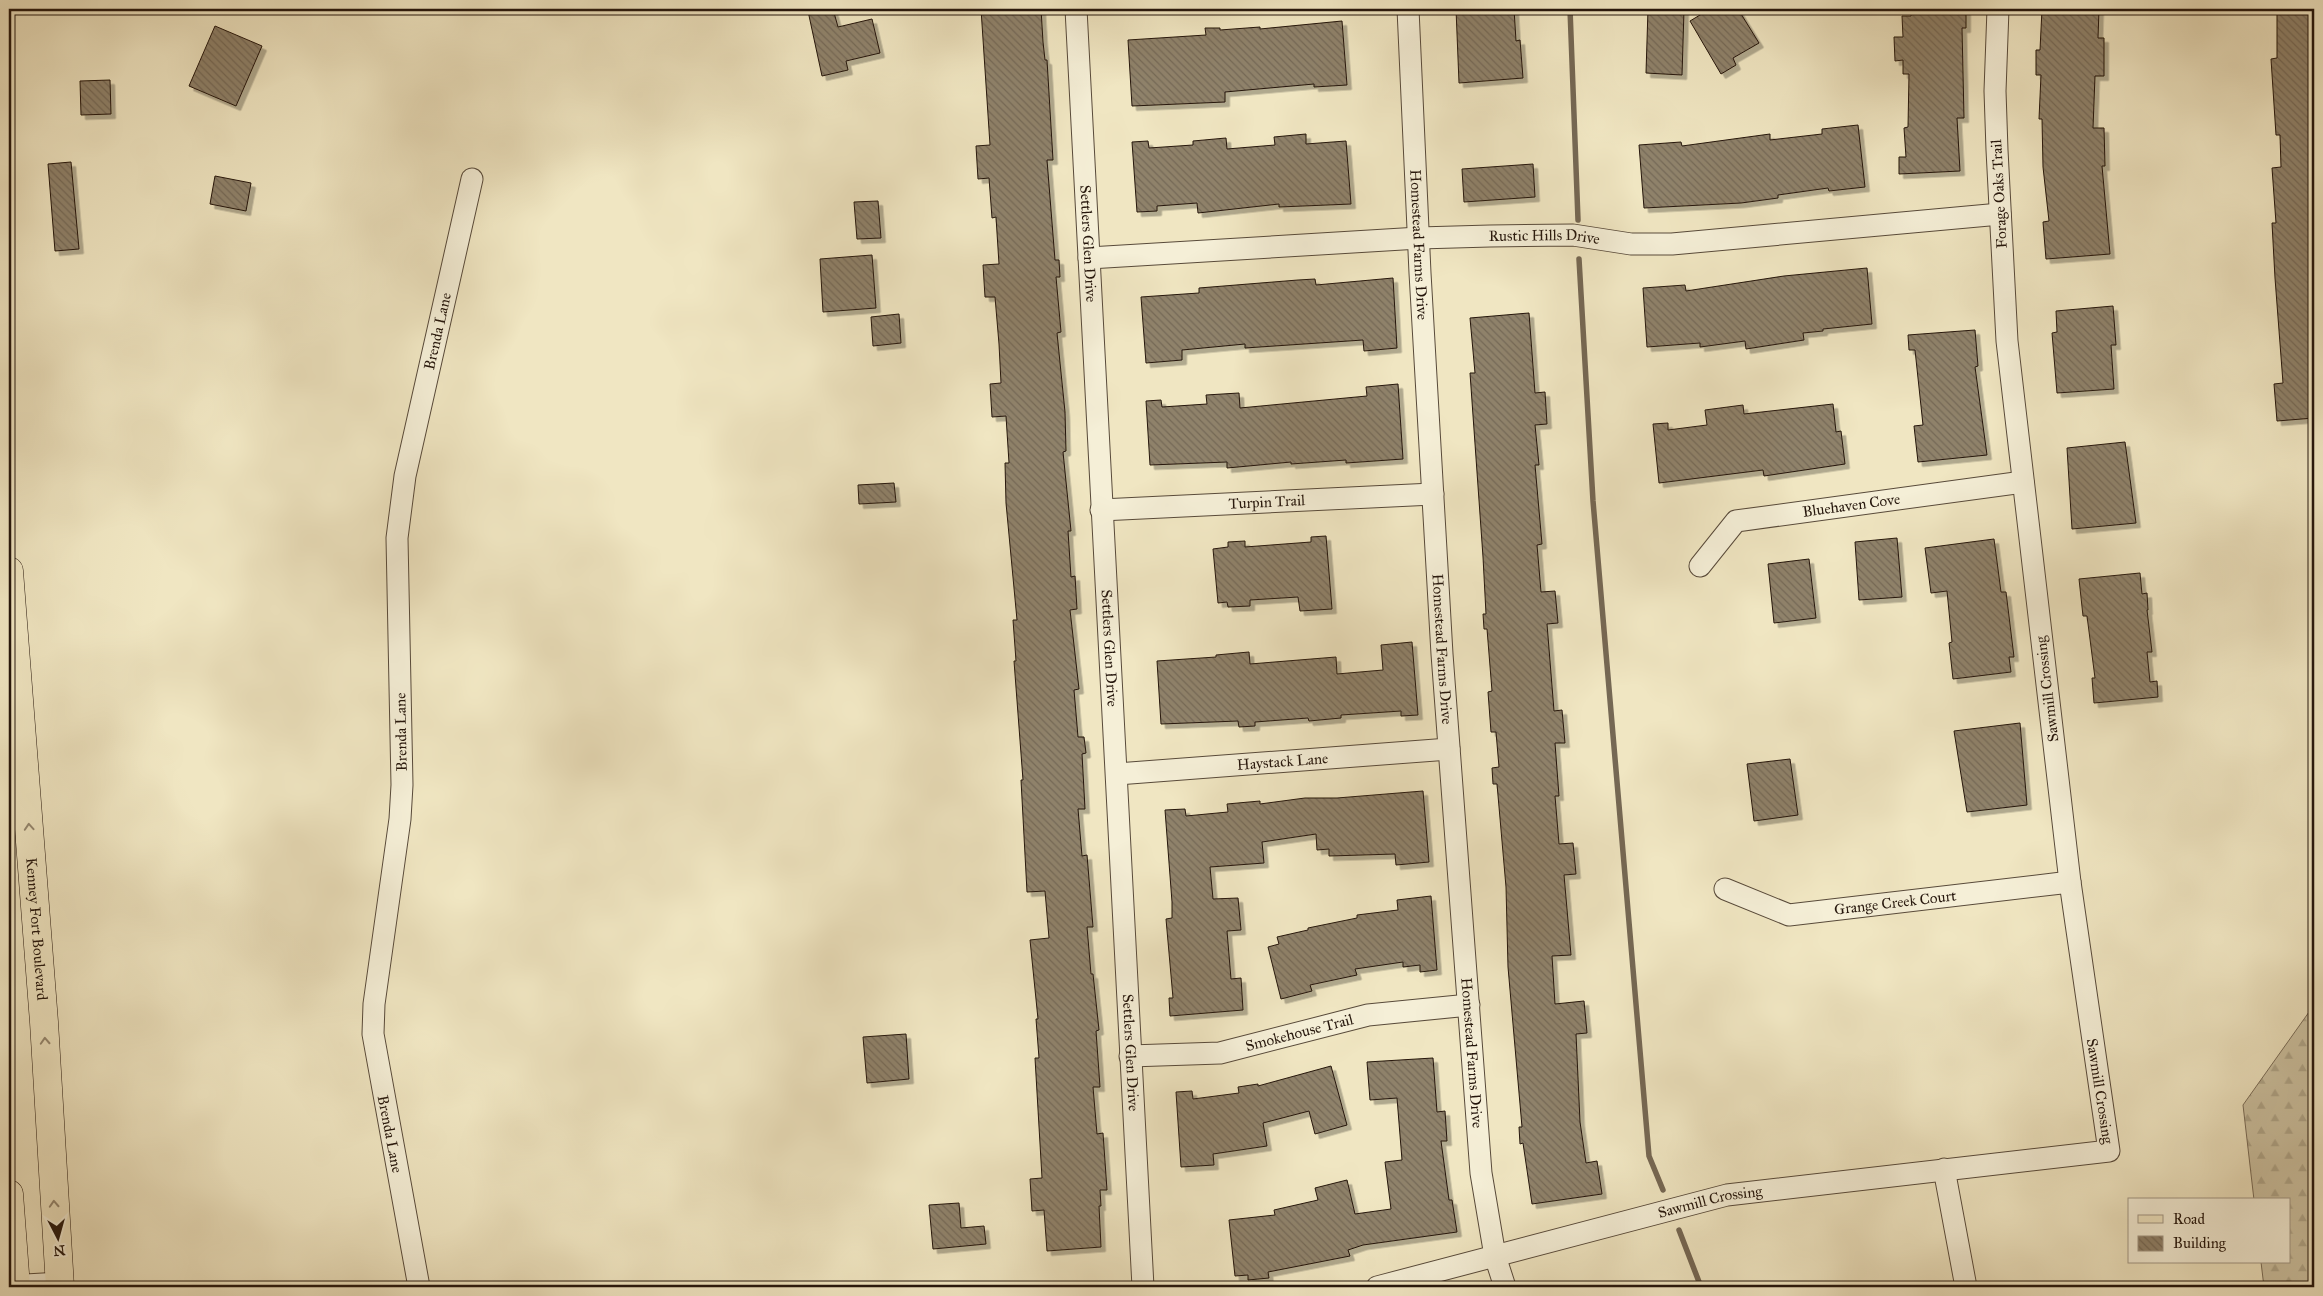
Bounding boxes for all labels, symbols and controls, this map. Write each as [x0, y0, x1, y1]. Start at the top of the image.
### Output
street label: Forage Oaks Trail [1987, 138, 2011, 249]
street label: Homestead Farms Drive [1406, 169, 1432, 321]
street label: Settlers Glen Drive [1076, 185, 1100, 303]
street label: Rustic Hills Drive [1488, 226, 1601, 248]
street label: Brenda Lane [420, 291, 455, 372]
street label: Bluehaven Cove [1801, 490, 1901, 521]
street label: Turpin Trail [1228, 491, 1307, 513]
street label: Homestead Farms Drive [1428, 573, 1456, 725]
street label: Settlers Glen Drive [1097, 589, 1122, 707]
street label: Sawmill Crossing [2031, 634, 2062, 743]
street label: Brenda Lane [391, 693, 411, 771]
street label: Haystack Lane [1236, 749, 1329, 774]
one-way arrow [23, 823, 34, 831]
street label: Kenney Fort Boulevard [22, 857, 51, 1001]
street label: Grange Creek Court [1833, 886, 1958, 919]
street label: Homestead Farms Drive [1457, 977, 1487, 1129]
street label: Settlers Glen Drive [1119, 993, 1143, 1112]
street label: Smokehouse Trail [1243, 1010, 1356, 1055]
one-way arrow [39, 1037, 50, 1045]
street label: Sawmill Crossing [2083, 1037, 2117, 1146]
street label: Brenda Lane [374, 1094, 406, 1174]
street label: Sawmill Crossing [1656, 1182, 1764, 1222]
legend [2128, 1198, 2290, 1264]
one-way arrow [49, 1199, 60, 1207]
text: Road [2173, 1210, 2205, 1228]
north arrow [32, 1214, 82, 1264]
text: Building [2173, 1234, 2227, 1252]
text: N [52, 1241, 66, 1260]

